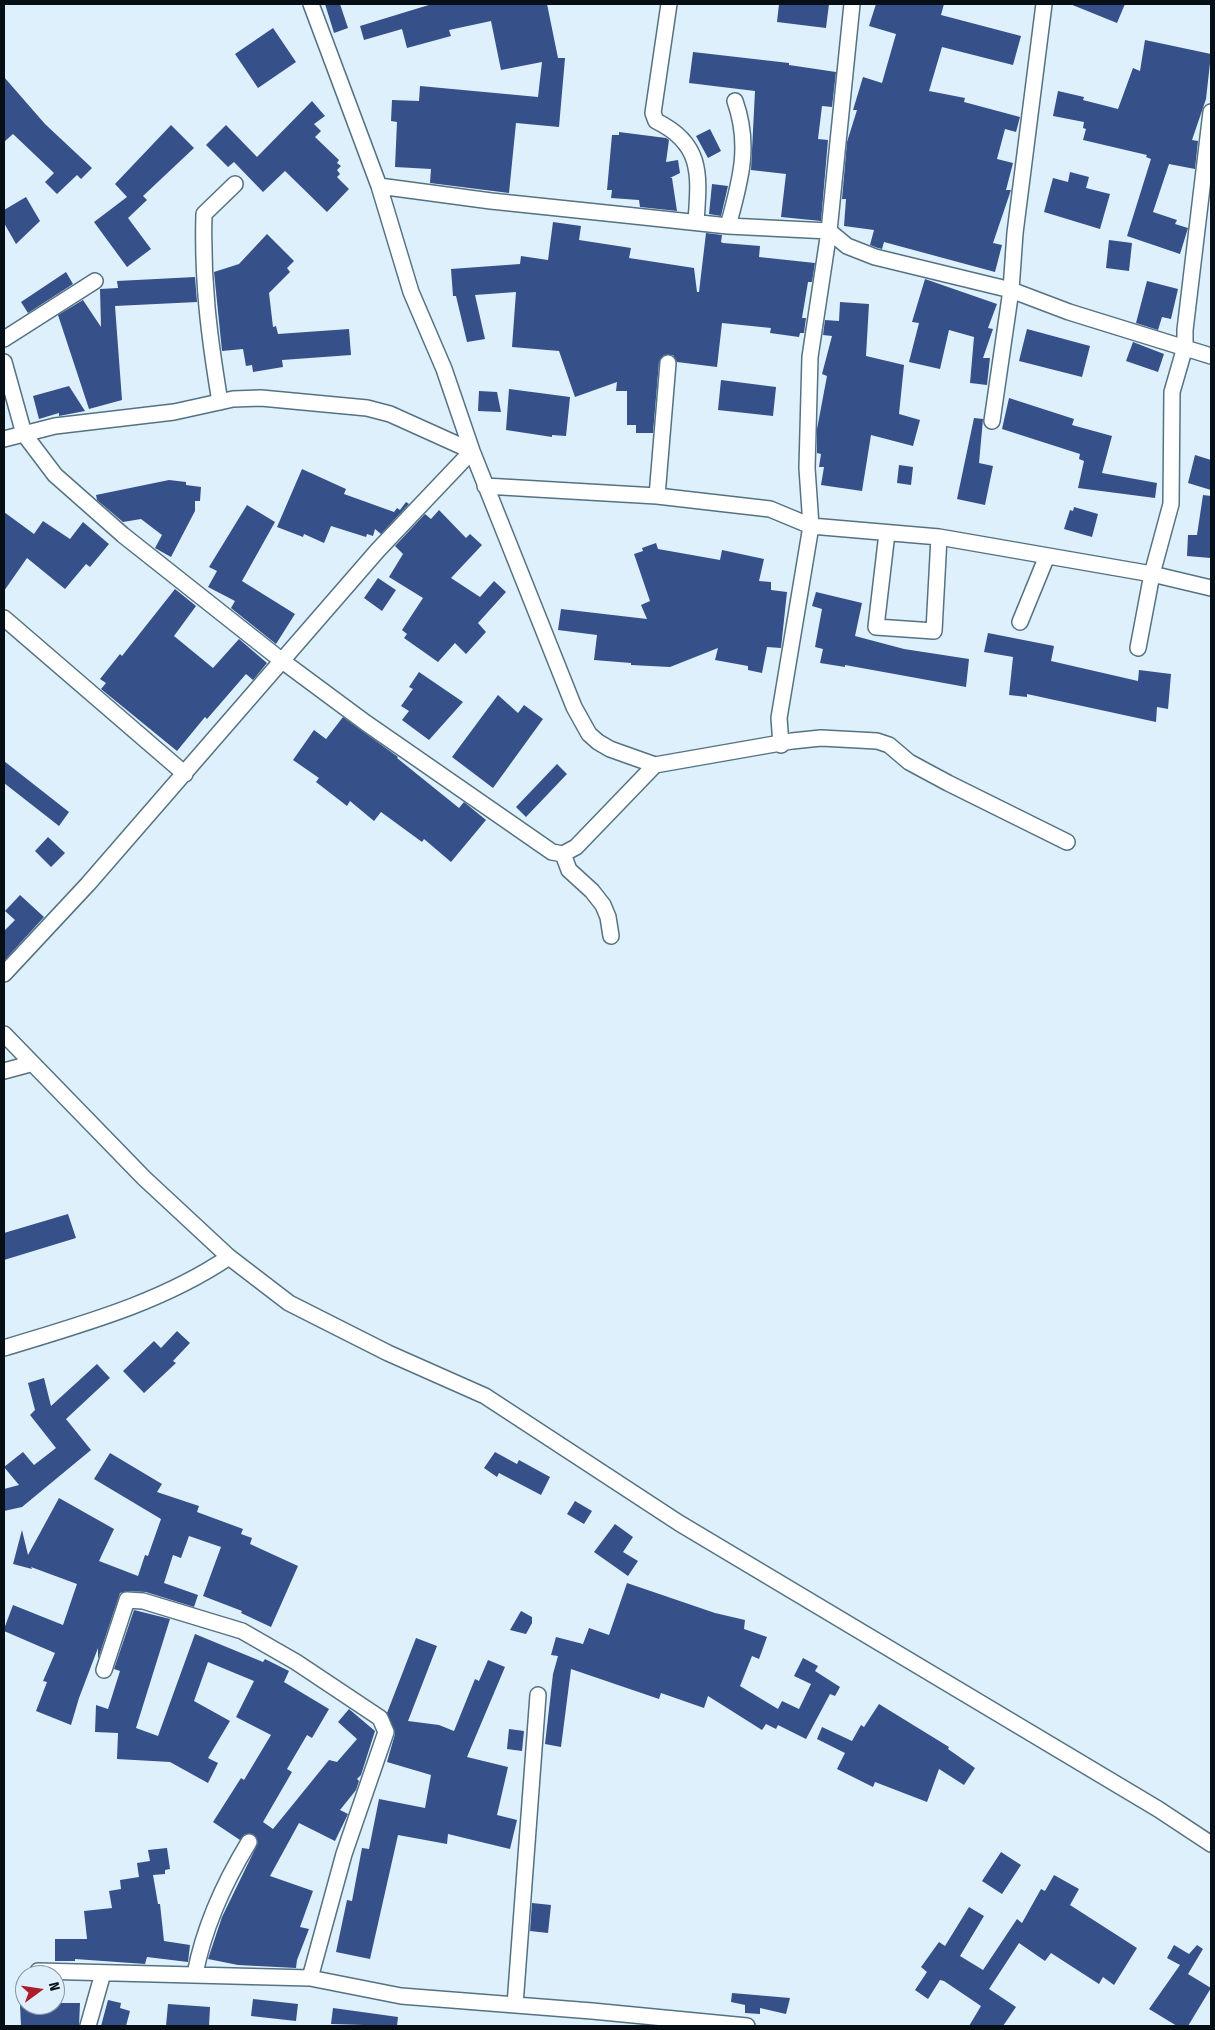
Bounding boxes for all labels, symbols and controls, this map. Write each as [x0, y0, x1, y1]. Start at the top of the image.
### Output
north arrow [15, 1965, 65, 2015]
text: N [45, 1980, 63, 1993]

